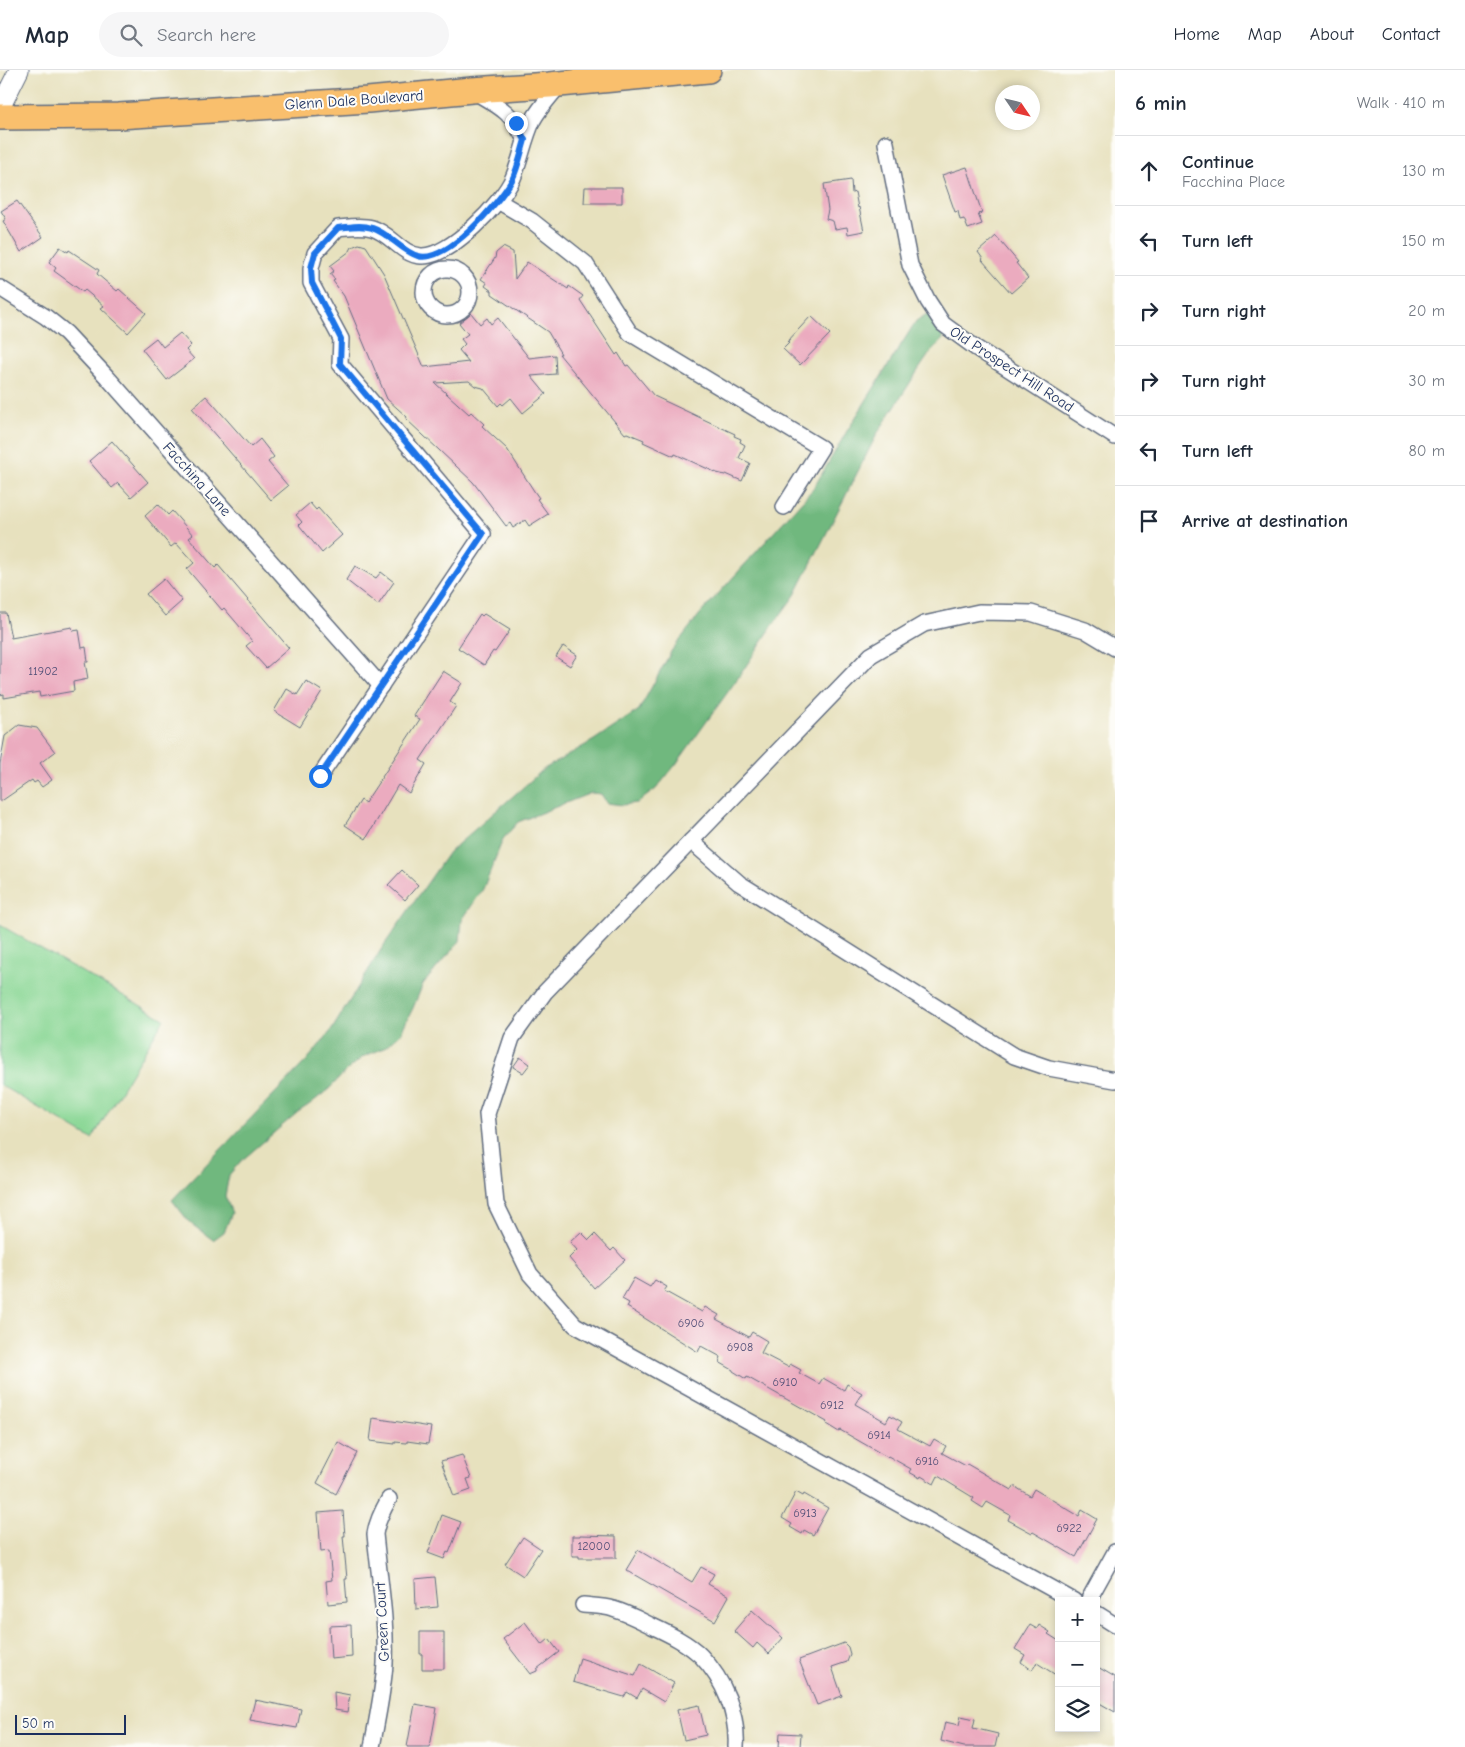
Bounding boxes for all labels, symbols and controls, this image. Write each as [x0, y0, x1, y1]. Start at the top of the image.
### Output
search box [99, 12, 449, 57]
text: Map [25, 21, 69, 49]
icon: search [117, 21, 145, 49]
text: Search here [157, 24, 256, 46]
text: Home [1173, 24, 1220, 45]
text: Map [1248, 24, 1282, 45]
text: About [1310, 24, 1354, 45]
text: Contact [1382, 24, 1440, 45]
north arrow [995, 85, 1040, 130]
street label: Glenn Dale Boulevard [284, 86, 424, 114]
text: 6 min [1135, 91, 1187, 115]
text: Walk · 410 m [1357, 94, 1445, 112]
route end [505, 112, 528, 135]
text: Continue [1182, 151, 1254, 173]
icon: ahead [1135, 157, 1163, 185]
text: 130 m [1402, 162, 1445, 180]
text: Facchina Place [1182, 173, 1285, 191]
icon: left [1135, 227, 1163, 255]
text: Turn left [1182, 230, 1253, 252]
text: 150 m [1402, 232, 1445, 250]
icon: right [1135, 297, 1163, 325]
text: Turn right [1182, 300, 1266, 322]
text: 20 m [1408, 302, 1445, 320]
street label: Old Prospect Hill Road [947, 322, 1077, 416]
icon: right [1135, 367, 1163, 395]
text: Turn right [1182, 370, 1266, 392]
text: 30 m [1409, 372, 1445, 390]
icon: left [1135, 437, 1163, 465]
street label: Facchina Lane [159, 438, 235, 520]
text: Turn left [1182, 440, 1253, 462]
text: 80 m [1408, 442, 1445, 460]
icon: arrive [1135, 507, 1163, 535]
text: Arrive at destination [1182, 510, 1348, 532]
house number: 11902 [28, 664, 58, 678]
route start [309, 765, 332, 788]
house number: 6906 [678, 1316, 704, 1330]
house number: 6908 [727, 1340, 753, 1354]
house number: 6910 [773, 1375, 797, 1389]
house number: 6912 [820, 1398, 844, 1412]
house number: 6914 [867, 1428, 891, 1442]
house number: 6916 [915, 1454, 939, 1468]
house number: 6913 [793, 1506, 817, 1520]
house number: 6922 [1056, 1521, 1082, 1535]
house number: 12000 [578, 1539, 610, 1553]
street label: Green Court [371, 1581, 393, 1662]
map controls [1055, 1597, 1100, 1732]
button: + [1055, 1597, 1100, 1642]
button: − [1055, 1642, 1100, 1687]
button: layers [1055, 1687, 1100, 1732]
scale bar [15, 1712, 126, 1735]
text: 50 m [22, 1715, 54, 1732]

